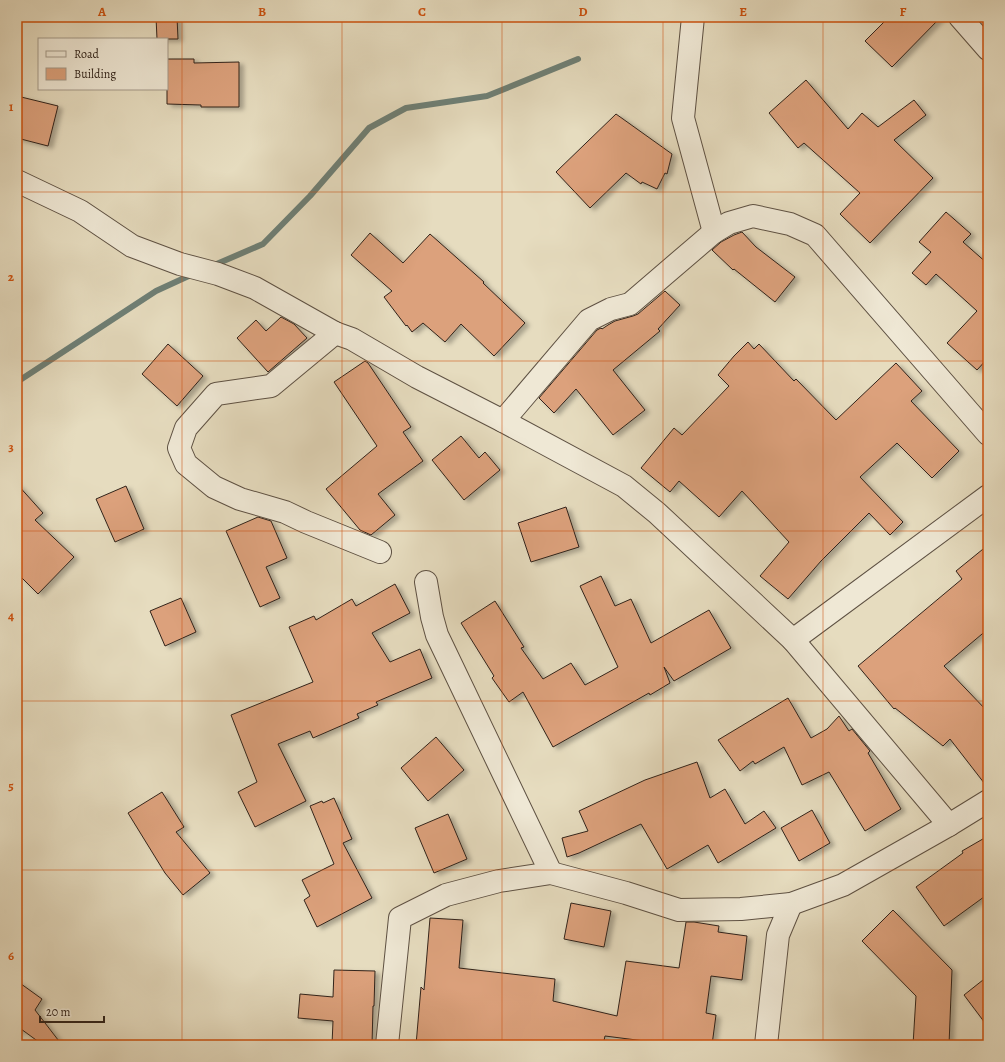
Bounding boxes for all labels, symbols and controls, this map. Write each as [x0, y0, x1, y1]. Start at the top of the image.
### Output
text: A [97, 3, 107, 20]
text: B [258, 3, 266, 20]
text: C [418, 3, 426, 20]
text: D [578, 3, 588, 20]
text: E [739, 3, 747, 20]
text: F [900, 3, 907, 20]
legend [38, 38, 168, 90]
text: Road [74, 46, 100, 62]
text: Building [74, 66, 116, 82]
text: 1 [9, 98, 14, 115]
text: 2 [8, 268, 15, 285]
text: 3 [8, 438, 14, 455]
text: 4 [8, 607, 14, 624]
text: 5 [8, 777, 14, 794]
text: 6 [8, 947, 14, 964]
scale bar [40, 998, 104, 1024]
text: 20 m [46, 1004, 70, 1020]

